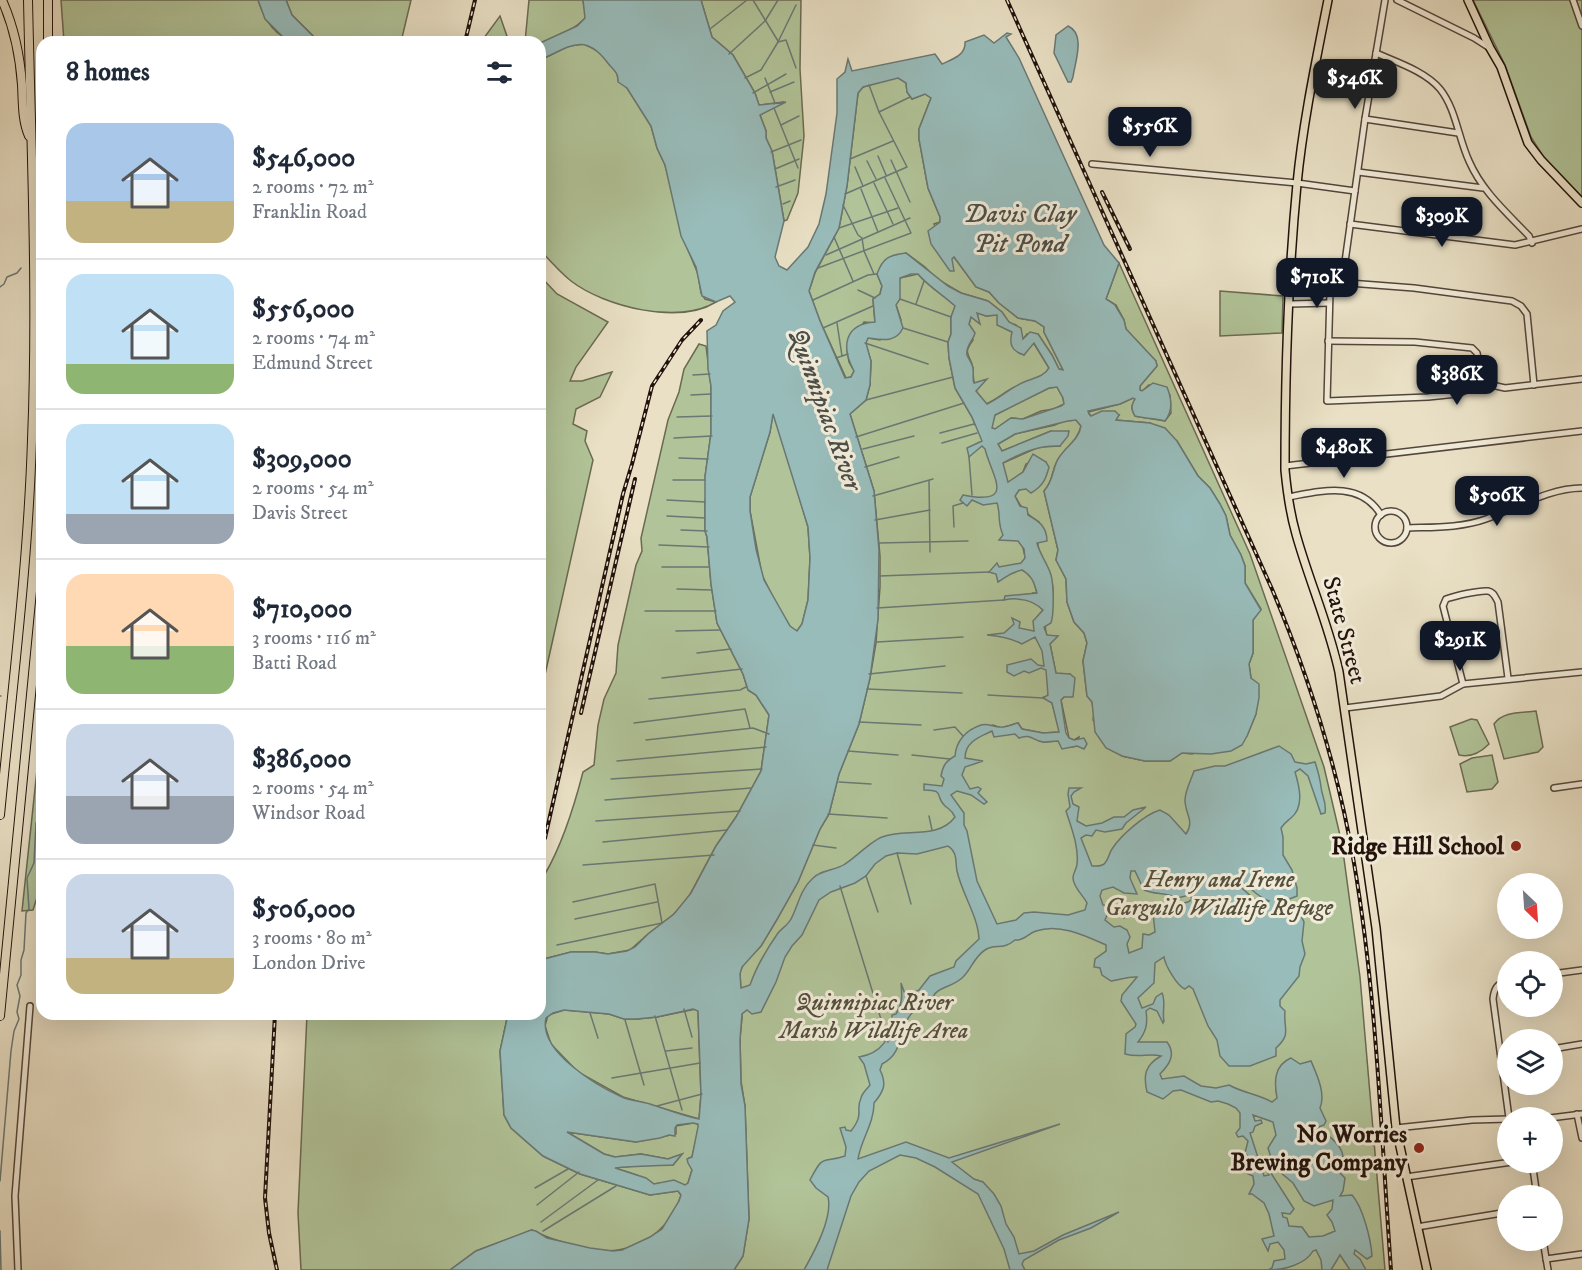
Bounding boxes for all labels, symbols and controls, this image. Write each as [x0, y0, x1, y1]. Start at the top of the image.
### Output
text: 8 homes [66, 56, 150, 89]
icon: filters [483, 56, 516, 89]
pin: $546K [1313, 59, 1397, 110]
text: $546K [1327, 66, 1383, 91]
pin: $556K [1108, 107, 1192, 158]
text: $556K [1122, 114, 1178, 139]
text: $546,000 [252, 142, 355, 175]
icon: home [114, 147, 186, 219]
text: 2 rooms · 72 m² [252, 175, 374, 200]
pin: $309K [1400, 197, 1484, 248]
water label: Davis Clay Pit Pond [964, 198, 1078, 261]
text: Franklin Road [252, 200, 367, 225]
text: $309K [1415, 204, 1469, 229]
pin: $710K [1275, 258, 1359, 309]
text: $710K [1290, 265, 1344, 290]
text: $556,000 [252, 293, 355, 326]
icon: home [114, 298, 186, 370]
water label: Quinnipiac River [780, 324, 870, 497]
text: 2 rooms · 74 m² [252, 326, 375, 351]
text: Edmund Street [252, 351, 373, 376]
pin: $386K [1415, 355, 1499, 406]
text: $386K [1431, 362, 1483, 387]
pin: $480K [1302, 428, 1386, 479]
text: $480K [1315, 435, 1373, 460]
text: $309,000 [252, 443, 352, 476]
icon: home [114, 448, 186, 520]
text: 2 rooms · 54 m² [252, 476, 374, 501]
pin: $506K [1455, 476, 1539, 527]
text: $506K [1469, 483, 1525, 508]
text: Davis Street [252, 501, 348, 526]
street label: State Street [1315, 573, 1373, 688]
text: $710,000 [252, 593, 352, 626]
icon: home [114, 598, 186, 670]
pin: $291K [1418, 621, 1502, 672]
text: 3 rooms · 116 m² [252, 626, 376, 651]
text: $291K [1434, 628, 1486, 653]
text: Batti Road [252, 651, 337, 676]
text: $386,000 [252, 743, 351, 776]
icon: home [114, 748, 186, 820]
text: 2 rooms · 54 m² [252, 776, 374, 801]
text: Windsor Road [252, 801, 365, 826]
place label: Ridge Hill School [1331, 832, 1505, 862]
marker: Ridge Hill School [1509, 839, 1523, 853]
park label: Henry and Irene Garguilo Wildlife Refuge [1105, 865, 1334, 923]
north arrow [1497, 873, 1563, 939]
map controls [1497, 873, 1563, 1251]
text: $506,000 [252, 893, 356, 926]
icon: home [114, 898, 186, 970]
text: 3 rooms · 80 m² [252, 926, 372, 951]
text: London Drive [252, 951, 366, 976]
button: locate [1497, 951, 1563, 1017]
park label: Quinnipiac River Marsh Wildlife Area [778, 988, 968, 1046]
button: layers [1497, 1029, 1563, 1095]
button: + [1497, 1107, 1563, 1173]
place label: No Worries Brewing Company [1231, 1120, 1408, 1178]
marker: No Worries Brewing Company [1412, 1141, 1426, 1155]
button: − [1497, 1185, 1563, 1251]

